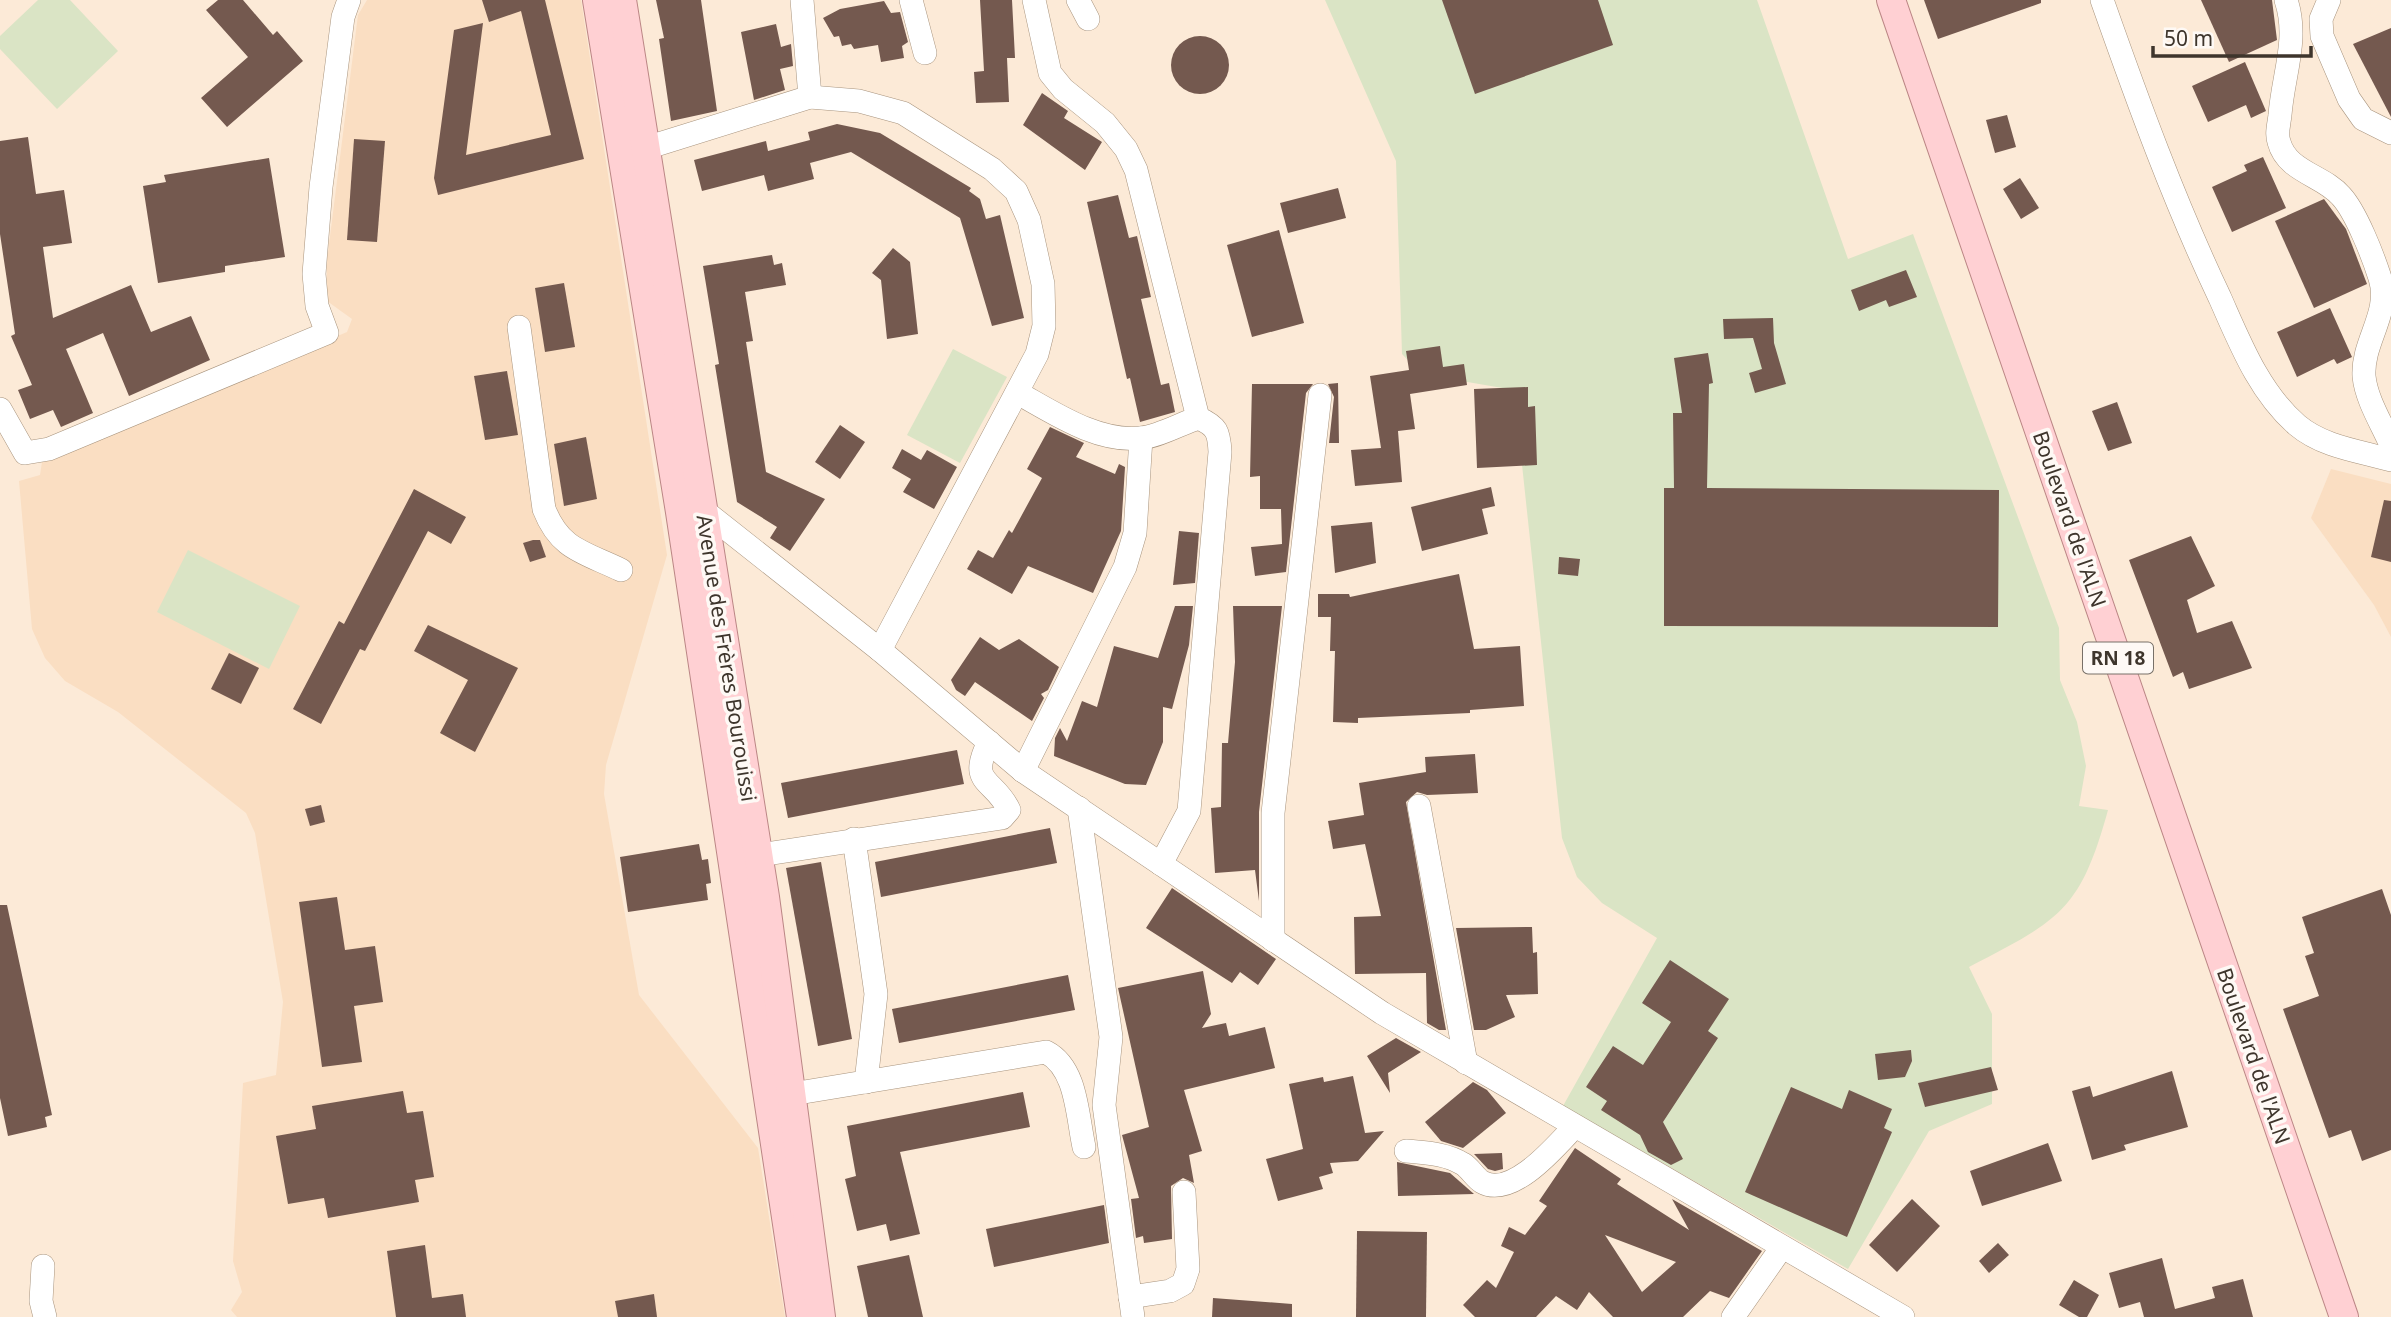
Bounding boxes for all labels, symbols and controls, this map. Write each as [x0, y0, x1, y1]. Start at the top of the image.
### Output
scale bar [2153, 14, 2310, 58]
text: 50 m [2164, 24, 2213, 52]
street label: Boulevard de l'ALN [2027, 427, 2113, 611]
street label: Avenue des Frères Bourouissi [690, 512, 764, 804]
road number: RN 18 [2083, 642, 2153, 674]
street label: Boulevard de l'ALN [2211, 964, 2297, 1148]

